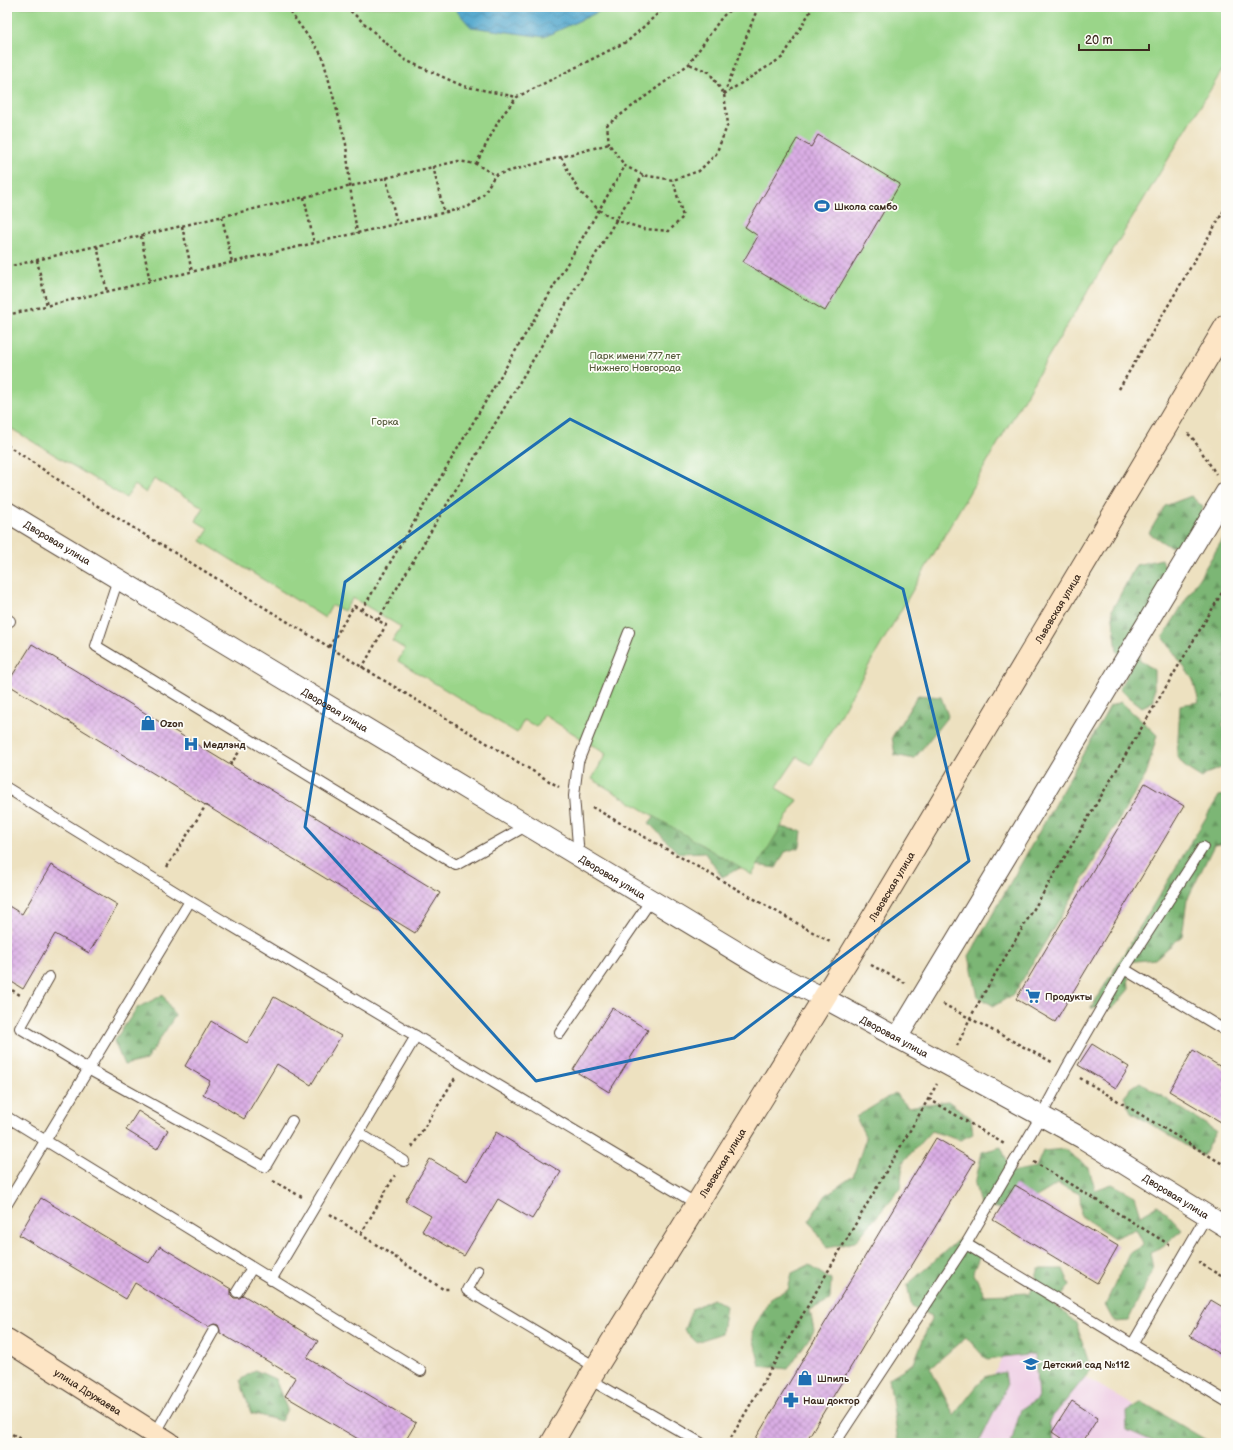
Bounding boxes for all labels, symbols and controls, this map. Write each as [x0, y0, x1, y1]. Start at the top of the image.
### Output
scale bar [1079, 26, 1149, 52]
text: 20 m [1085, 33, 1112, 48]
sports icon: Школа самбо [813, 197, 831, 215]
place label: Школа самбо [834, 201, 898, 213]
park label: Парк имени 777 лет Нижнего Новгорода [589, 350, 681, 374]
park label: Горка [371, 416, 399, 428]
street label: Дворовая улица [22, 519, 93, 568]
street label: Львовская улица [1032, 572, 1084, 647]
street label: Дворовая улица [299, 686, 370, 735]
shop icon: Ozon [139, 714, 157, 732]
place label: Ozon [160, 718, 184, 730]
hospital icon: Медлэнд [182, 735, 200, 753]
place label: Медлэнд [203, 739, 245, 751]
street label: Львовская улица [866, 850, 918, 925]
street label: Дворовая улица [577, 853, 648, 902]
supermarket icon: Продукты [1024, 987, 1042, 1005]
place label: Продукты [1045, 991, 1092, 1003]
street label: Дворовая улица [858, 1014, 930, 1060]
street label: Львовская улица [697, 1126, 749, 1201]
street label: Дворовая улица [1140, 1172, 1211, 1222]
school or university icon: Детский сад №112 [1022, 1355, 1040, 1373]
place label: Детский сад №112 [1043, 1359, 1130, 1371]
street label: улица Дружаева [52, 1367, 123, 1418]
shop icon: Шпиль [796, 1369, 814, 1387]
place label: Шпиль [817, 1373, 850, 1385]
pharmacy icon: Наш доктор [782, 1391, 800, 1409]
place label: Наш доктор [803, 1395, 860, 1407]

